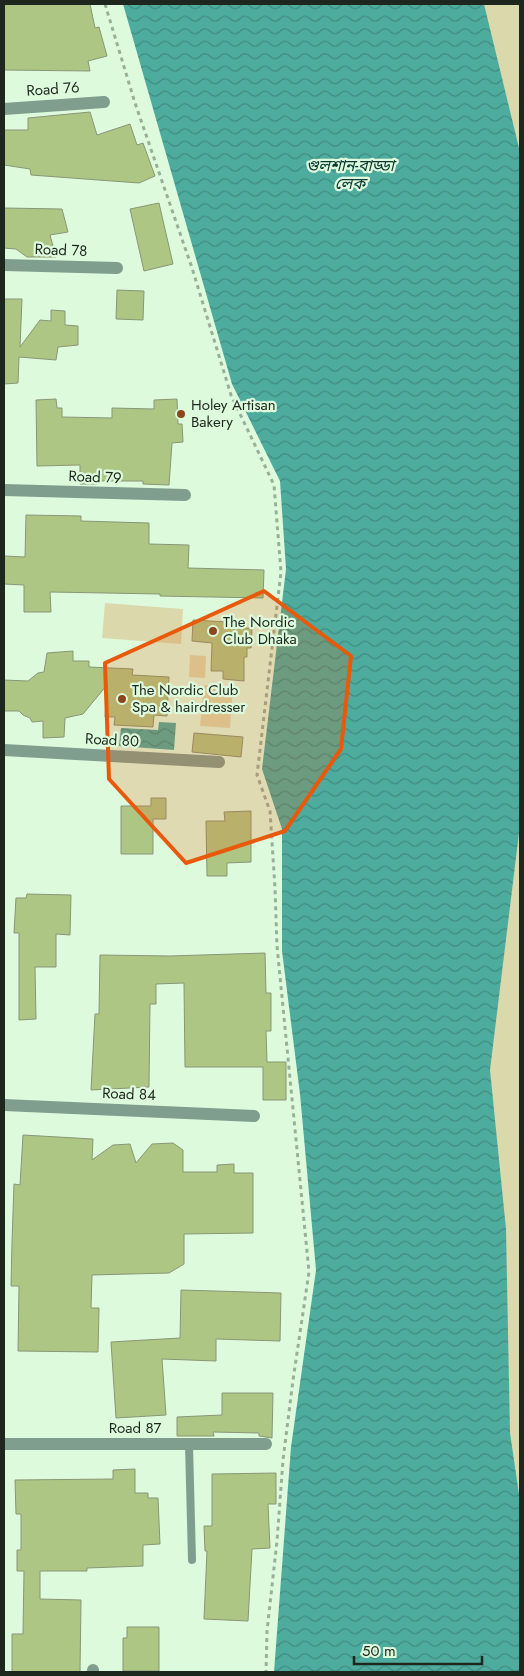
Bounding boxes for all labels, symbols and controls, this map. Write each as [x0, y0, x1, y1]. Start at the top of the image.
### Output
street label: Road 76 [26, 76, 80, 102]
water label: গুলশান-বাড্ডা লেক [306, 154, 397, 195]
street label: Road 78 [34, 238, 88, 262]
place label: Holey Artisan Bakery [191, 394, 276, 433]
marker: Holey Artisan Bakery [175, 408, 187, 420]
street label: Road 79 [68, 465, 122, 489]
place label: The Nordic Club Dhaka [223, 611, 297, 650]
marker: The Nordic Club Dhaka [207, 625, 219, 637]
place label: The Nordic Club Spa & hairdresser [132, 679, 246, 718]
marker: The Nordic Club Spa & hairdresser [116, 693, 128, 705]
street label: Road 80 [84, 728, 140, 752]
street label: Road 84 [102, 1082, 157, 1106]
street label: Road 87 [109, 1417, 161, 1439]
scale bar [354, 1634, 482, 1666]
text: 50 m [362, 1640, 396, 1662]

